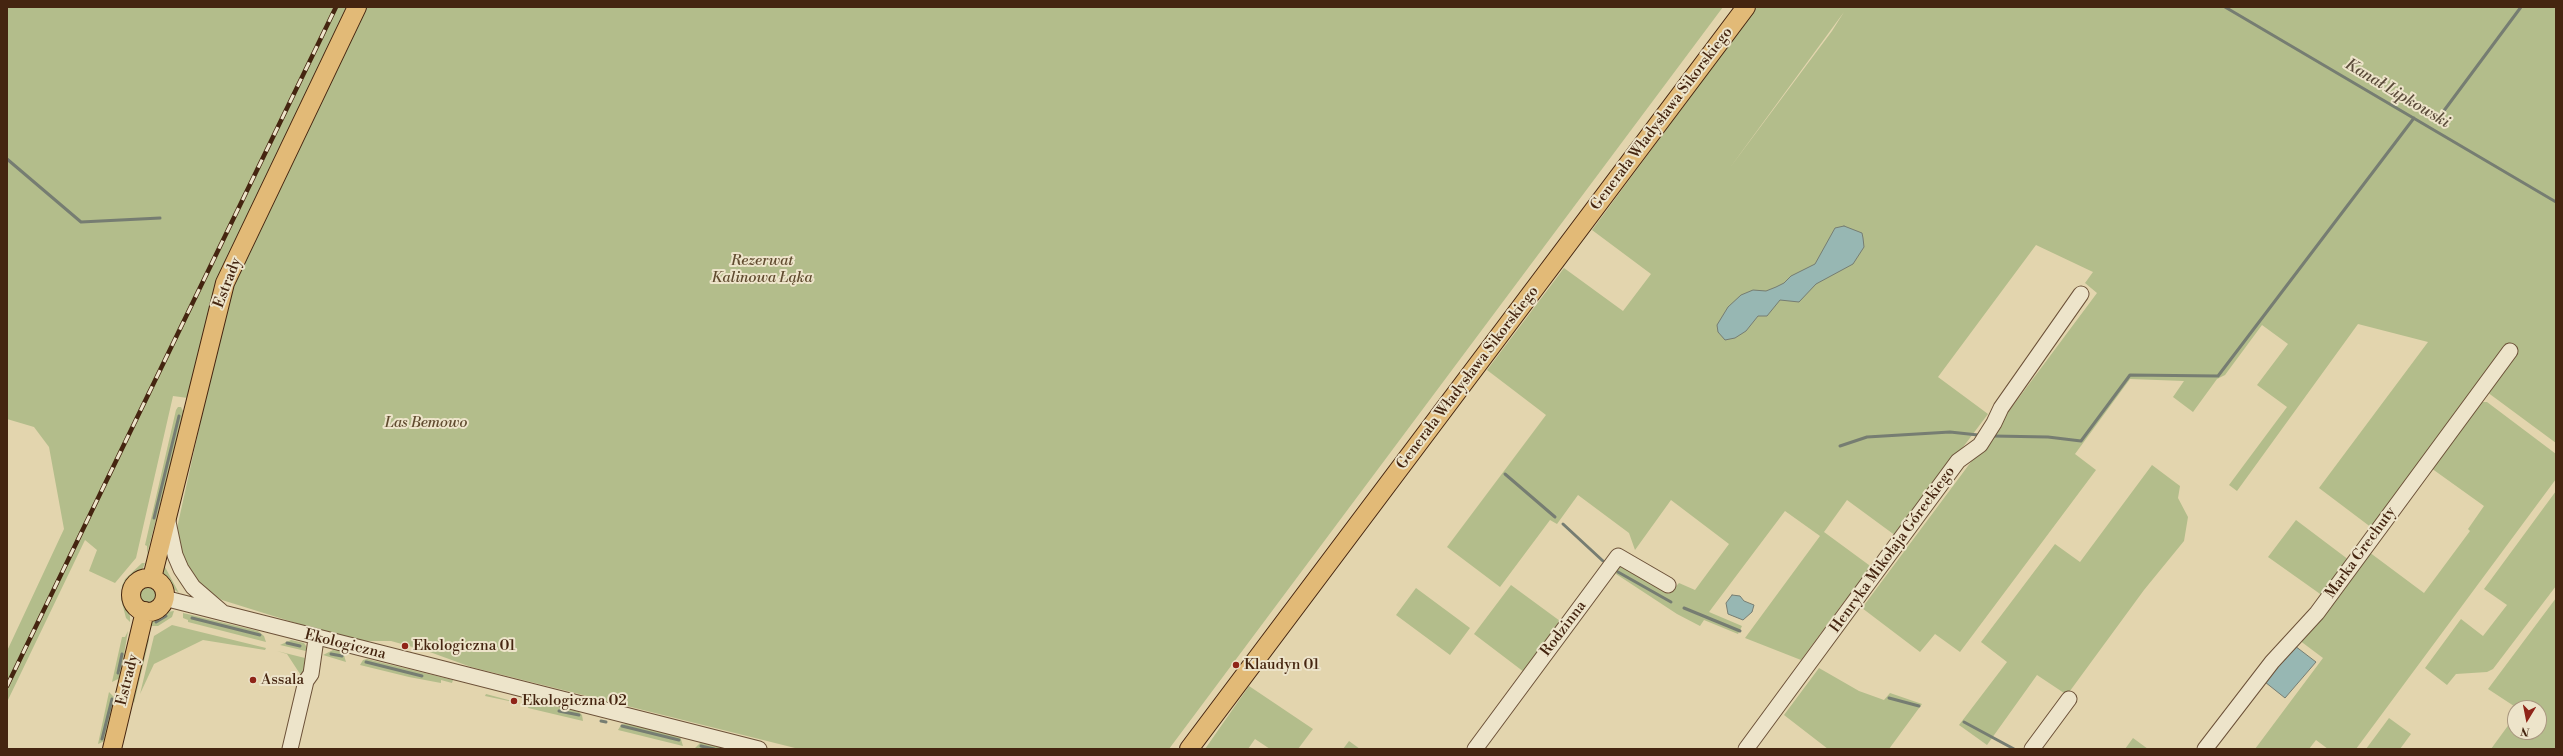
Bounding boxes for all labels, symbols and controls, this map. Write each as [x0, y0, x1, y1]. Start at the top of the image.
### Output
street label: Generała Władysława Sikorskiego [1587, 24, 1737, 214]
water label: Kanał Lipkowski [2341, 55, 2453, 133]
park label: Rezerwat Kalinowa Łąka [711, 252, 813, 287]
street label: Estrady [210, 255, 246, 311]
street label: Generała Władysława Sikorskiego [1393, 283, 1543, 473]
park label: Las Bemowo [385, 414, 467, 432]
street label: Henryka Mikołaja Góreckiego [1827, 463, 1959, 637]
street label: Marka Grechuty [2322, 504, 2400, 602]
street label: Rodzinna [1537, 598, 1591, 660]
street label: Ekologiczna [302, 626, 388, 664]
place label: Ekologiczna 01 [413, 637, 515, 655]
marker: Ekologiczna 01 [400, 641, 410, 651]
street label: Estrady [113, 652, 143, 708]
place label: Klaudyn 01 [1244, 656, 1319, 674]
marker: Klaudyn 01 [1231, 660, 1241, 670]
place label: Assala [261, 671, 304, 689]
marker: Assala [248, 675, 258, 685]
place label: Ekologiczna 02 [522, 692, 627, 710]
marker: Ekologiczna 02 [509, 696, 519, 706]
north arrow [2507, 700, 2547, 740]
text: N [2520, 723, 2531, 738]

